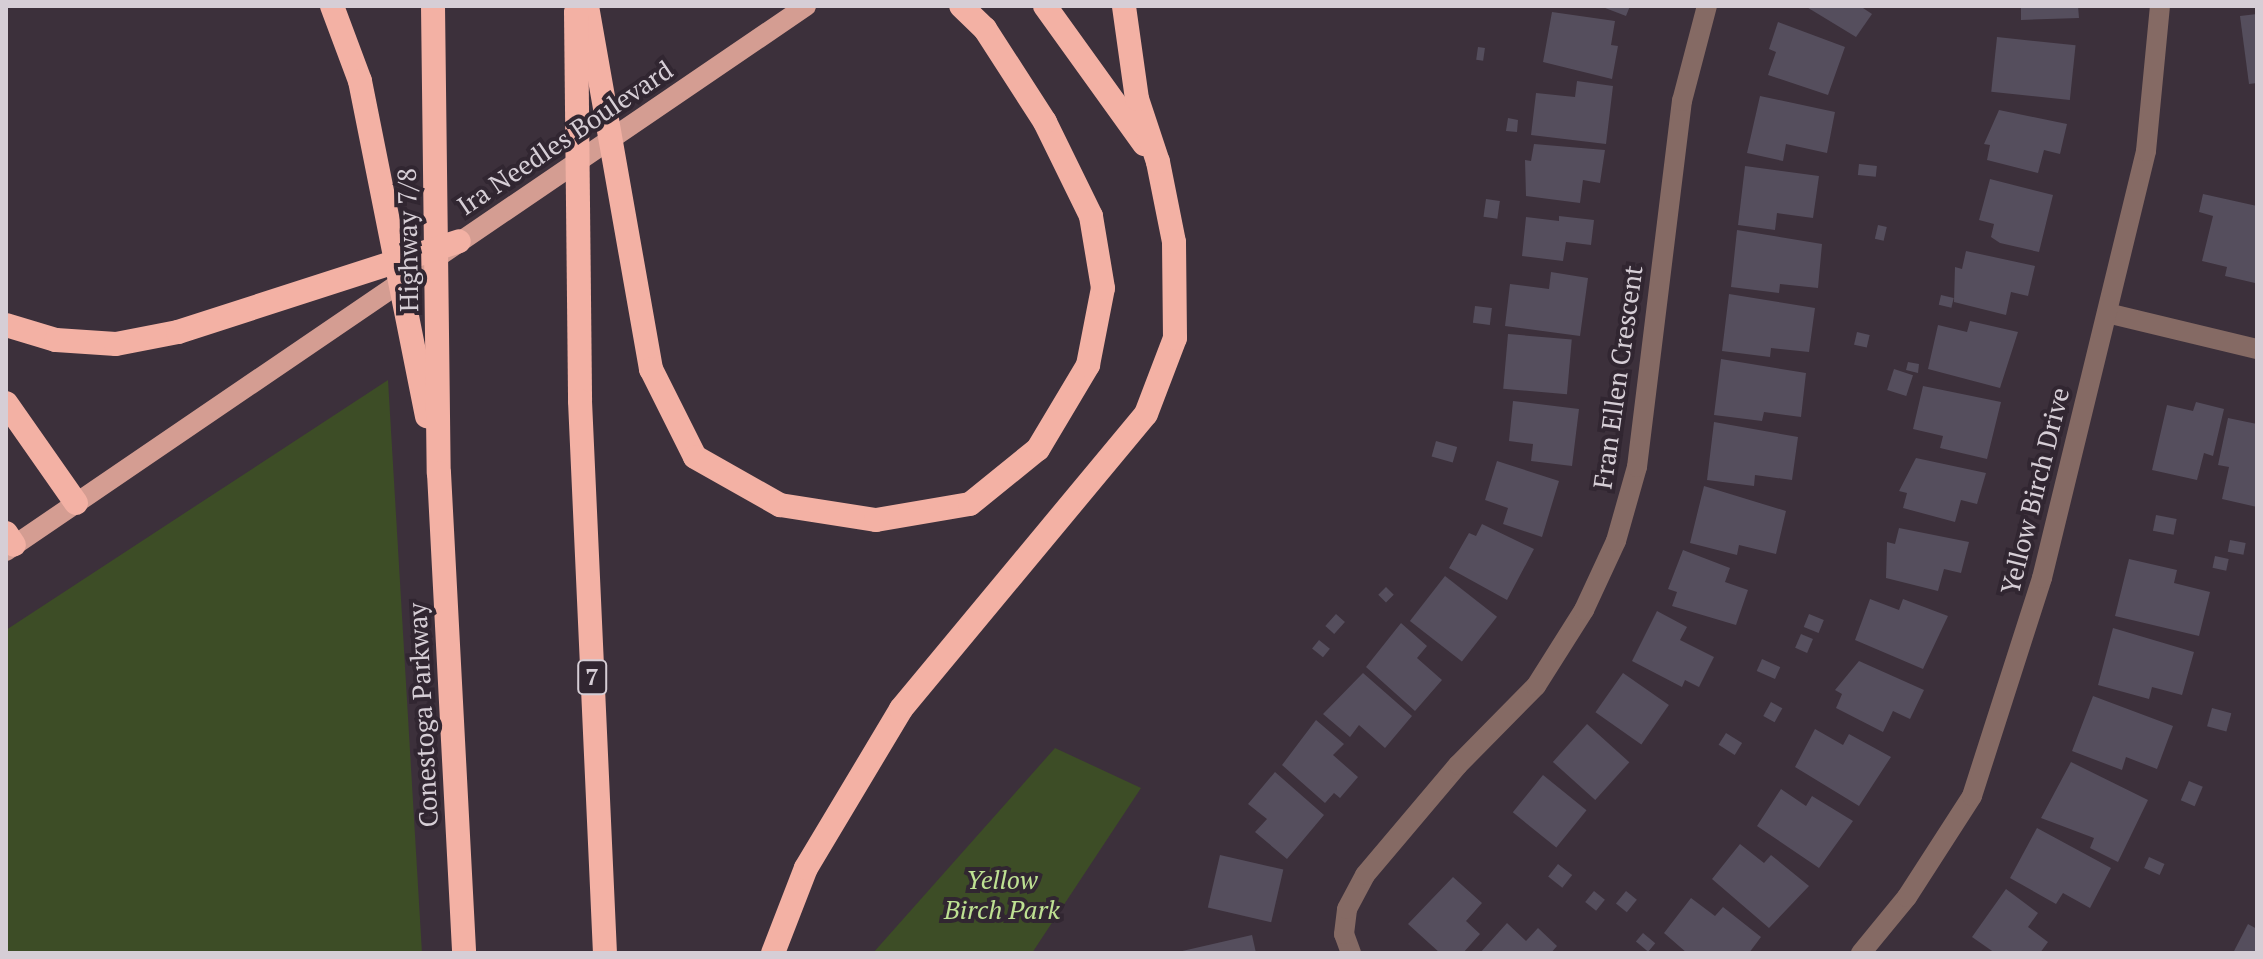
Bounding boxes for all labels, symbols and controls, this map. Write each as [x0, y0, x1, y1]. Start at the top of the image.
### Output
street label: Ira Needles Boulevard [451, 54, 679, 222]
street label: Highway 7/8 [391, 168, 425, 312]
street label: Fran Ellen Crescent [1587, 263, 1649, 491]
street label: Yellow Birch Drive [1994, 384, 2076, 598]
street label: Conestoga Parkway [402, 602, 444, 828]
road number: 7 [576, 657, 608, 697]
park label: Yellow Birch Park [944, 864, 1060, 926]

